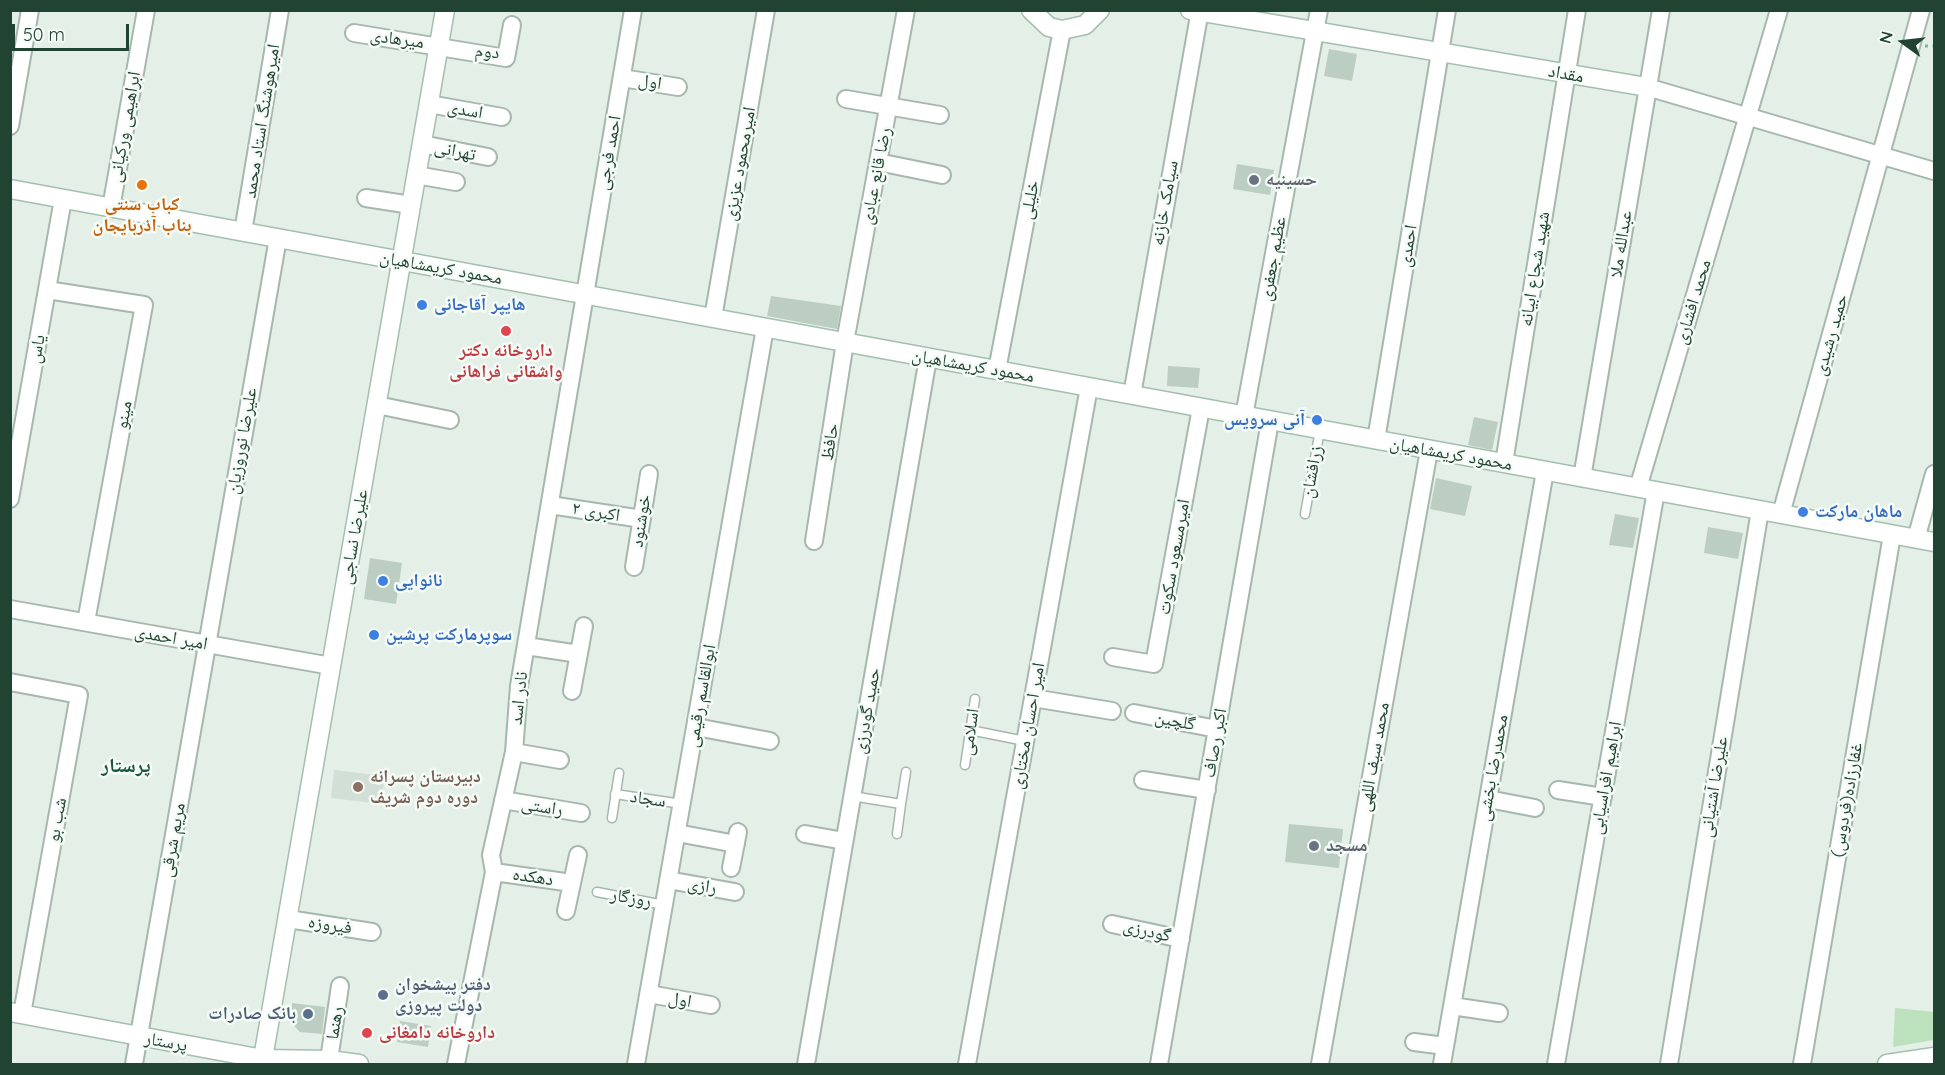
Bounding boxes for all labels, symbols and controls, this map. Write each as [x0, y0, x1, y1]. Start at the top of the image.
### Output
scale bar [15, 12, 132, 50]
north arrow [1873, 12, 1933, 72]
text: 50 m [23, 23, 65, 46]
street label: میرهادی [369, 25, 425, 53]
text: N [1874, 29, 1897, 46]
street label: دوم [474, 40, 500, 64]
street label: امیرهوشنگ استاد محمد [239, 43, 285, 199]
street label: مقداد [1547, 60, 1585, 88]
street label: ابراهیمی ورکیانی [105, 70, 145, 184]
street label: اول [637, 70, 663, 94]
street label: اسدی [446, 96, 484, 124]
street label: امیرمحمود عزیزی [719, 105, 761, 223]
street label: احمد فرجی [592, 114, 626, 192]
street label: رضا قانع عبادی [856, 126, 896, 226]
street label: تهرانی [432, 136, 478, 166]
street label: سیامک خازنه [1147, 159, 1183, 247]
place label: حسینیه [1266, 169, 1317, 191]
marker: حسینیه [1247, 173, 1261, 187]
marker: کباب سنتی بناب آذربایجان [135, 178, 149, 192]
street label: خلیلی [1016, 179, 1044, 221]
place label: کباب سنتی بناب آذربایجان [93, 194, 191, 236]
street label: عبدالله ملا [1605, 209, 1637, 279]
street label: شهید شجاع ابیانه [1515, 210, 1555, 328]
street label: عظیم جعفری [1255, 215, 1291, 303]
street label: احمدی [1394, 223, 1422, 269]
street label: محمود کریمشاهیان [378, 247, 504, 289]
street label: محمد افشاری [1670, 257, 1716, 347]
street label: حمید رشیدی [1809, 292, 1853, 378]
place label: هایپر آقاجانی [434, 294, 525, 316]
marker: هایپر آقاجانی [415, 298, 429, 312]
marker: داروخانه دکتر واشقانی فراهانی [499, 324, 513, 338]
street label: یاس [24, 333, 50, 365]
place label: داروخانه دکتر واشقانی فراهانی [449, 340, 563, 382]
street label: محمود کریمشاهیان [910, 345, 1036, 387]
street label: علیرضا نوروزیان [222, 386, 262, 496]
street label: مینو [111, 399, 137, 431]
place label: آنی سرویس [1224, 409, 1305, 431]
marker: آنی سرویس [1310, 413, 1324, 427]
street label: حافظ [816, 422, 844, 462]
street label: محمود کریمشاهیان [1388, 433, 1514, 475]
street label: زرافشان [1297, 444, 1327, 500]
street label: علیرضا نساجی [335, 488, 373, 586]
street label: خوشنود [626, 493, 656, 549]
street label: امیرمسعود سکوت [1153, 497, 1195, 617]
street label: اکبری ۲ [570, 498, 622, 526]
place label: ماهان مارکت [1815, 501, 1902, 523]
marker: ماهان مارکت [1796, 505, 1810, 519]
place label: نانوایی [395, 570, 443, 592]
marker: نانوایی [376, 574, 390, 588]
street label: امیر احمدی [133, 621, 209, 655]
place label: سوپرمارکت پرشین [386, 624, 512, 646]
marker: سوپرمارکت پرشین [367, 628, 381, 642]
street label: ابوالقاسم رقیمی [681, 643, 721, 749]
street label: امیر احسان مختاری [1006, 661, 1050, 791]
street label: حمید گودرزی [849, 666, 885, 756]
street label: نادر اسد [505, 670, 533, 726]
street label: محمد سیف اللهی [1354, 701, 1394, 813]
street label: گلچین [1153, 706, 1197, 736]
street label: اسلامی [956, 707, 984, 757]
street label: اکبر رصاف [1198, 707, 1232, 779]
street label: محمدرضا بخشی [1473, 713, 1513, 823]
street label: ابراهیم افراسیابی [1585, 720, 1627, 836]
street label: علیرضا آشتیانی [1695, 735, 1733, 839]
street label: غفارزاده(فردوس) [1826, 741, 1868, 859]
district label: پرستار [101, 754, 151, 778]
place label: دبیرستان پسرانه دوره دوم شریف [370, 766, 481, 808]
marker: دبیرستان پسرانه دوره دوم شریف [351, 780, 365, 794]
street label: سجاد [629, 786, 667, 812]
street label: راستی [520, 793, 564, 821]
street label: شب بو [42, 796, 72, 844]
street label: مریم شرقی [156, 801, 190, 879]
place label: مسجد [1326, 835, 1368, 857]
marker: مسجد [1307, 839, 1321, 853]
street label: دهکده [511, 863, 555, 891]
street label: رازی [686, 873, 718, 899]
street label: روزگار [609, 884, 653, 912]
street label: فیروزه [307, 911, 353, 939]
street label: گودرزی [1121, 915, 1173, 947]
place label: دفتر پیشخوان دولت پیروزی [395, 974, 491, 1016]
street label: اول [667, 987, 693, 1013]
marker: دفتر پیشخوان دولت پیروزی [376, 988, 390, 1002]
place label: بانک صادرات [208, 1003, 296, 1025]
street label: رهنما [322, 1005, 348, 1041]
marker: بانک صادرات [301, 1007, 315, 1021]
place label: داروخانه دامغانی [379, 1022, 495, 1044]
marker: داروخانه دامغانی [360, 1026, 374, 1040]
street label: پرستار [143, 1028, 189, 1056]

